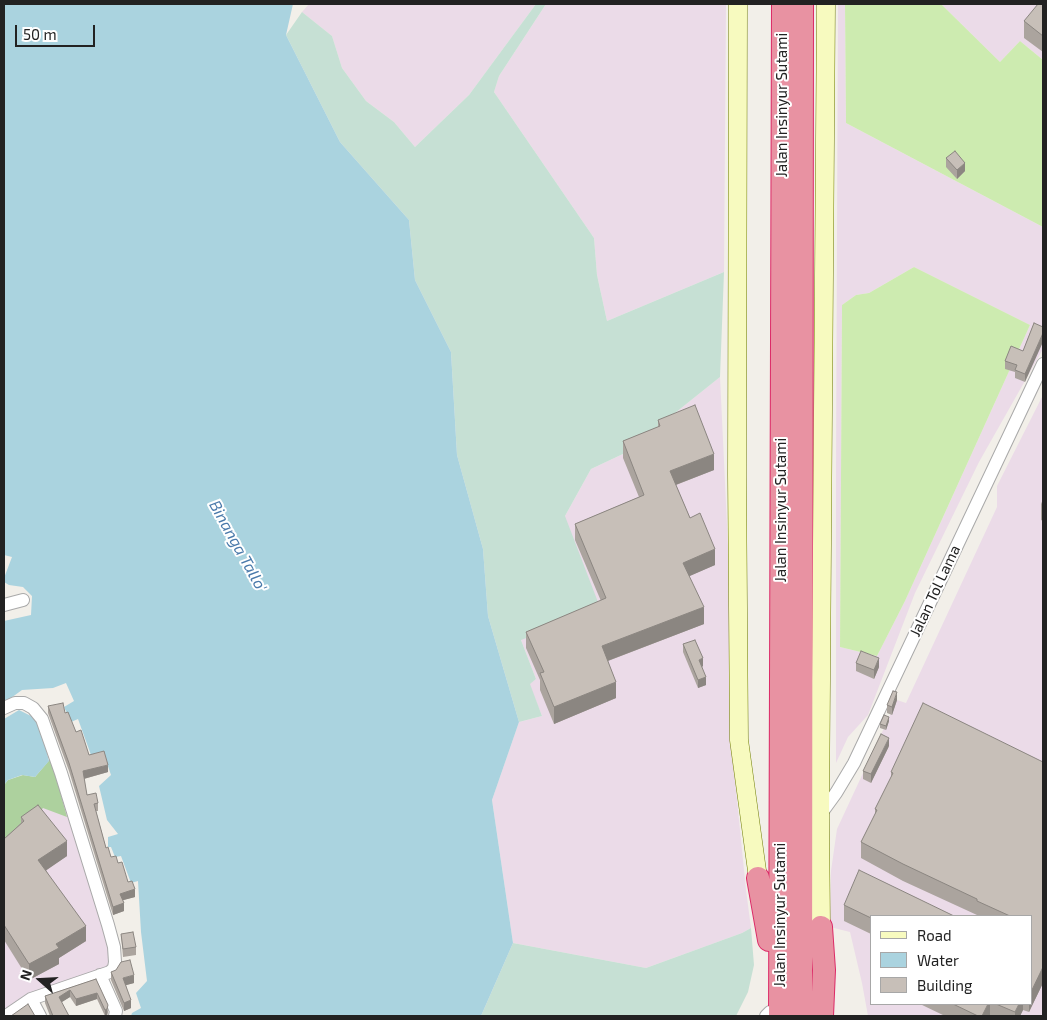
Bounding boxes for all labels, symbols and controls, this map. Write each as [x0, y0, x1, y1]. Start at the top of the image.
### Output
scale bar [18, 15, 98, 47]
text: 50 m [23, 25, 57, 43]
street label: Jalan Insinyur Sutami [773, 33, 791, 177]
street label: Jalan Insinyur Sutami [772, 438, 790, 582]
water label: Binanga Tallo' [205, 497, 271, 595]
street label: Jalan Tol Lama [906, 542, 964, 640]
street label: Jalan Insinyur Sutami [771, 843, 789, 987]
legend [870, 915, 1032, 1005]
text: Road [917, 926, 952, 944]
text: Water [917, 951, 959, 969]
north arrow [15, 955, 65, 1005]
text: N [16, 967, 35, 983]
text: Building [917, 976, 972, 994]

